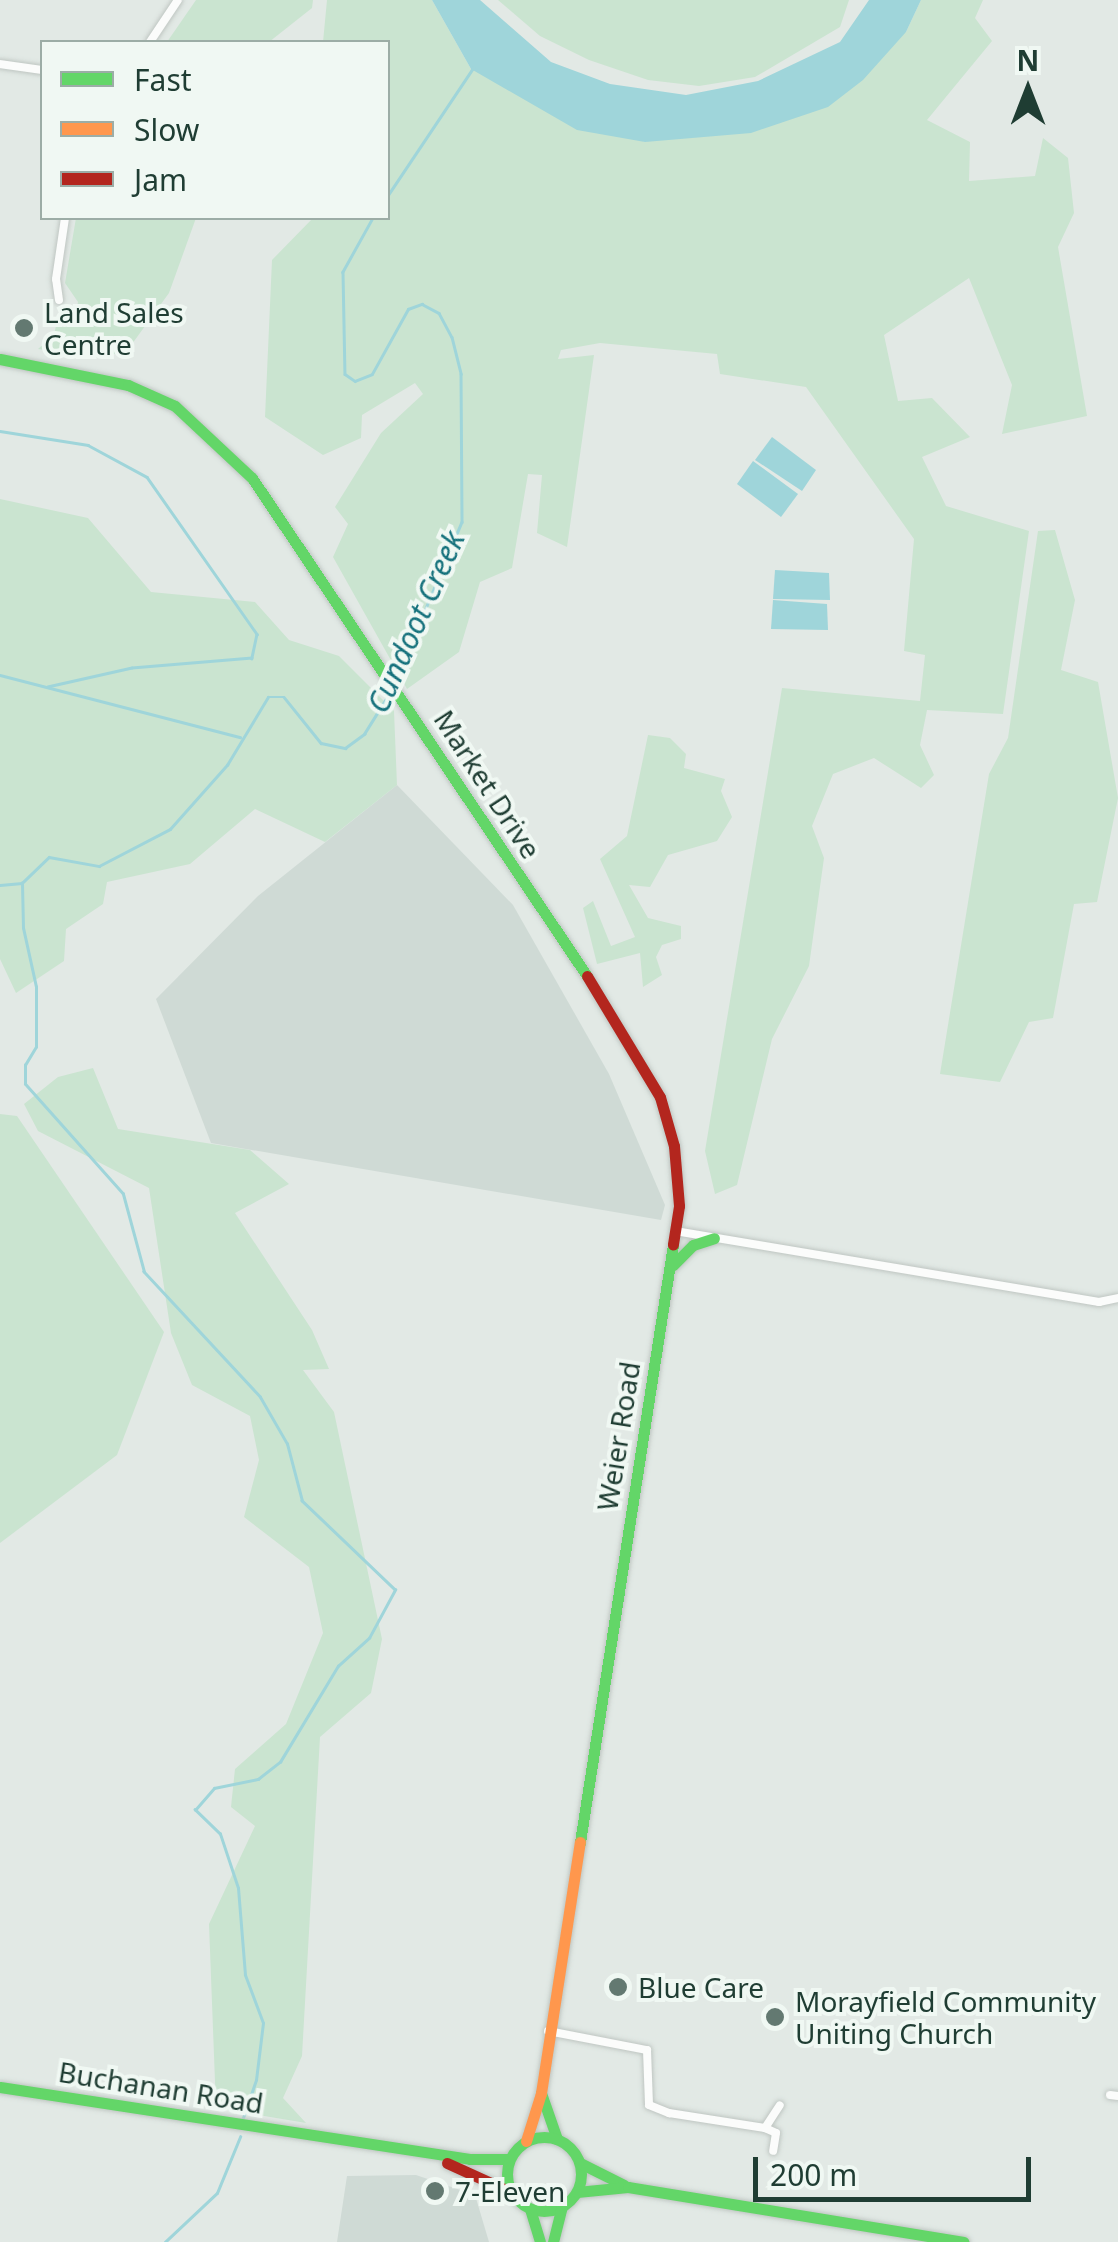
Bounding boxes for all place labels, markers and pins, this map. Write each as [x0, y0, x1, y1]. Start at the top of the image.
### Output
place label: Land Sales Centre [44, 295, 184, 361]
marker: Land Sales Centre [13, 317, 35, 339]
place label: Blue Care [638, 1970, 764, 2004]
marker: Blue Care [607, 1976, 629, 1998]
place label: Morayfield Community Uniting Church [795, 1984, 1096, 2050]
marker: Morayfield Community Uniting Church [764, 2006, 786, 2028]
place label: 7-Eleven [455, 2174, 565, 2208]
marker: 7-Eleven [424, 2180, 446, 2202]

